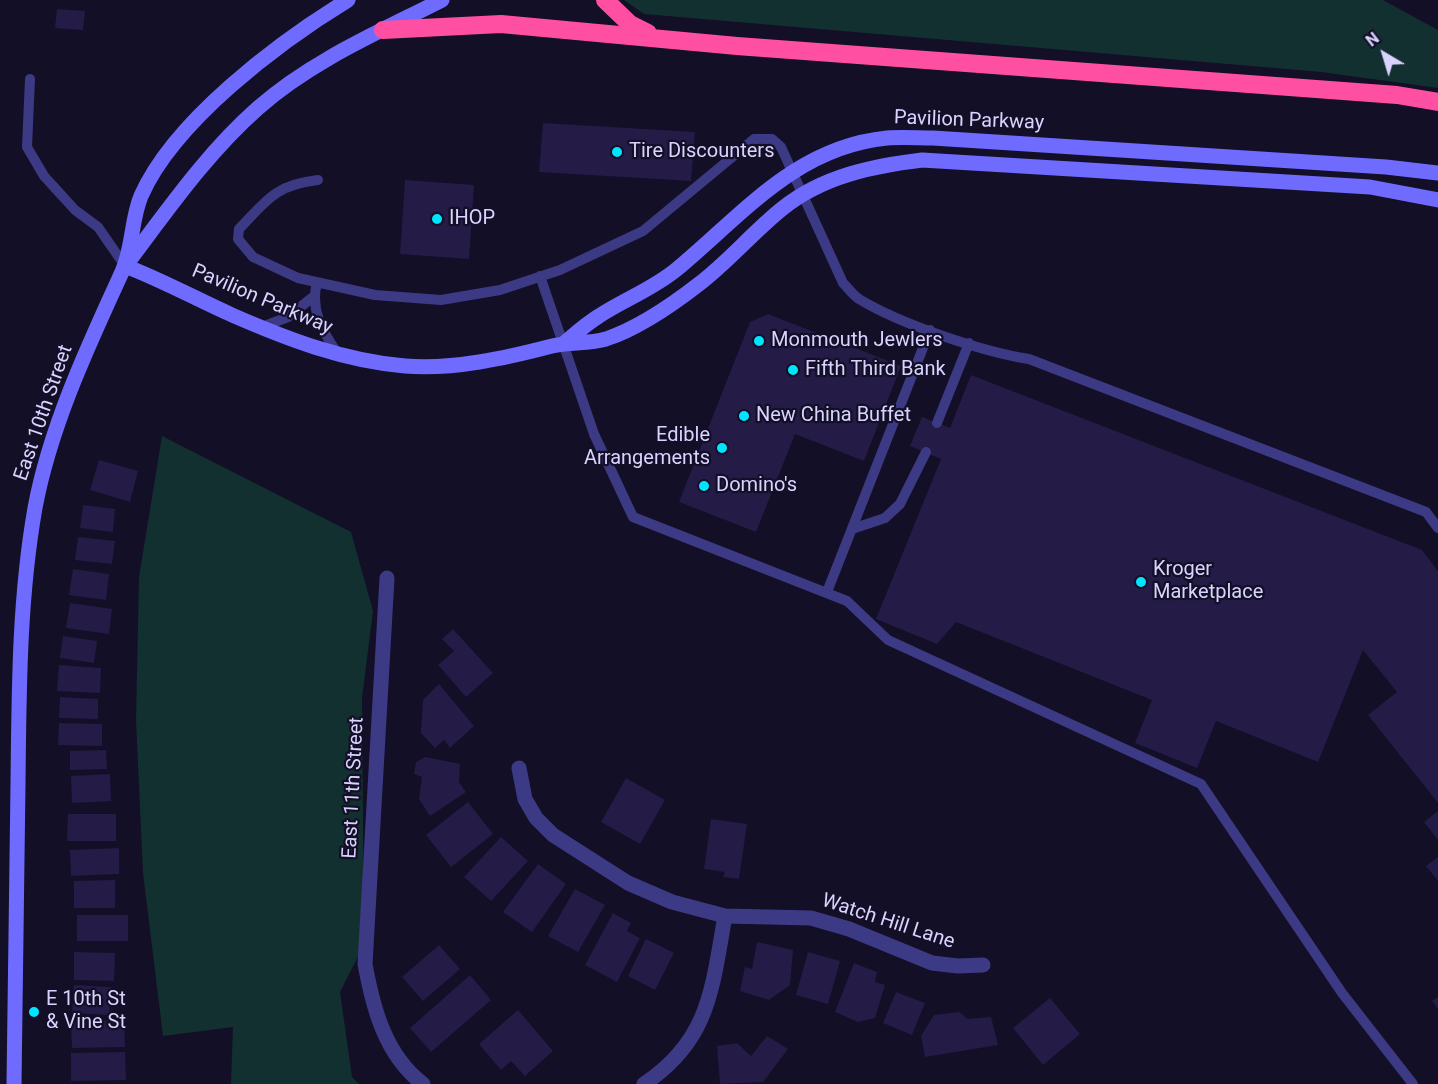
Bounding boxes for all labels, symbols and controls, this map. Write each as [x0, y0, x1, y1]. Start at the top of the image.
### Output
north arrow [1354, 24, 1414, 84]
text: N [1362, 28, 1383, 50]
street label: Pavilion Parkway [893, 106, 1045, 136]
place label: Tire Discounters [629, 140, 774, 164]
marker: Tire Discounters [610, 145, 624, 159]
place label: IHOP [449, 207, 495, 231]
marker: IHOP [430, 212, 444, 226]
street label: Pavilion Parkway [188, 260, 336, 340]
place label: Monmouth Jewlers [771, 329, 943, 353]
marker: Monmouth Jewlers [752, 334, 766, 348]
street label: East 10th Street [10, 342, 78, 484]
place label: Fifth Third Bank [805, 358, 946, 382]
marker: Fifth Third Bank [786, 363, 800, 377]
place label: New China Buffet [756, 404, 911, 428]
marker: New China Buffet [737, 409, 751, 423]
place label: Edible Arrangements [584, 424, 710, 471]
marker: Edible Arrangements [715, 441, 729, 455]
place label: Domino's [716, 474, 797, 498]
marker: Domino's [697, 479, 711, 493]
place label: Kroger Marketplace [1153, 558, 1263, 605]
marker: Kroger Marketplace [1134, 575, 1148, 589]
street label: East 11th Street [338, 717, 370, 859]
street label: Watch Hill Lane [818, 889, 958, 955]
place label: E 10th St & Vine St [46, 988, 126, 1035]
marker: E 10th St & Vine St [27, 1005, 41, 1019]

